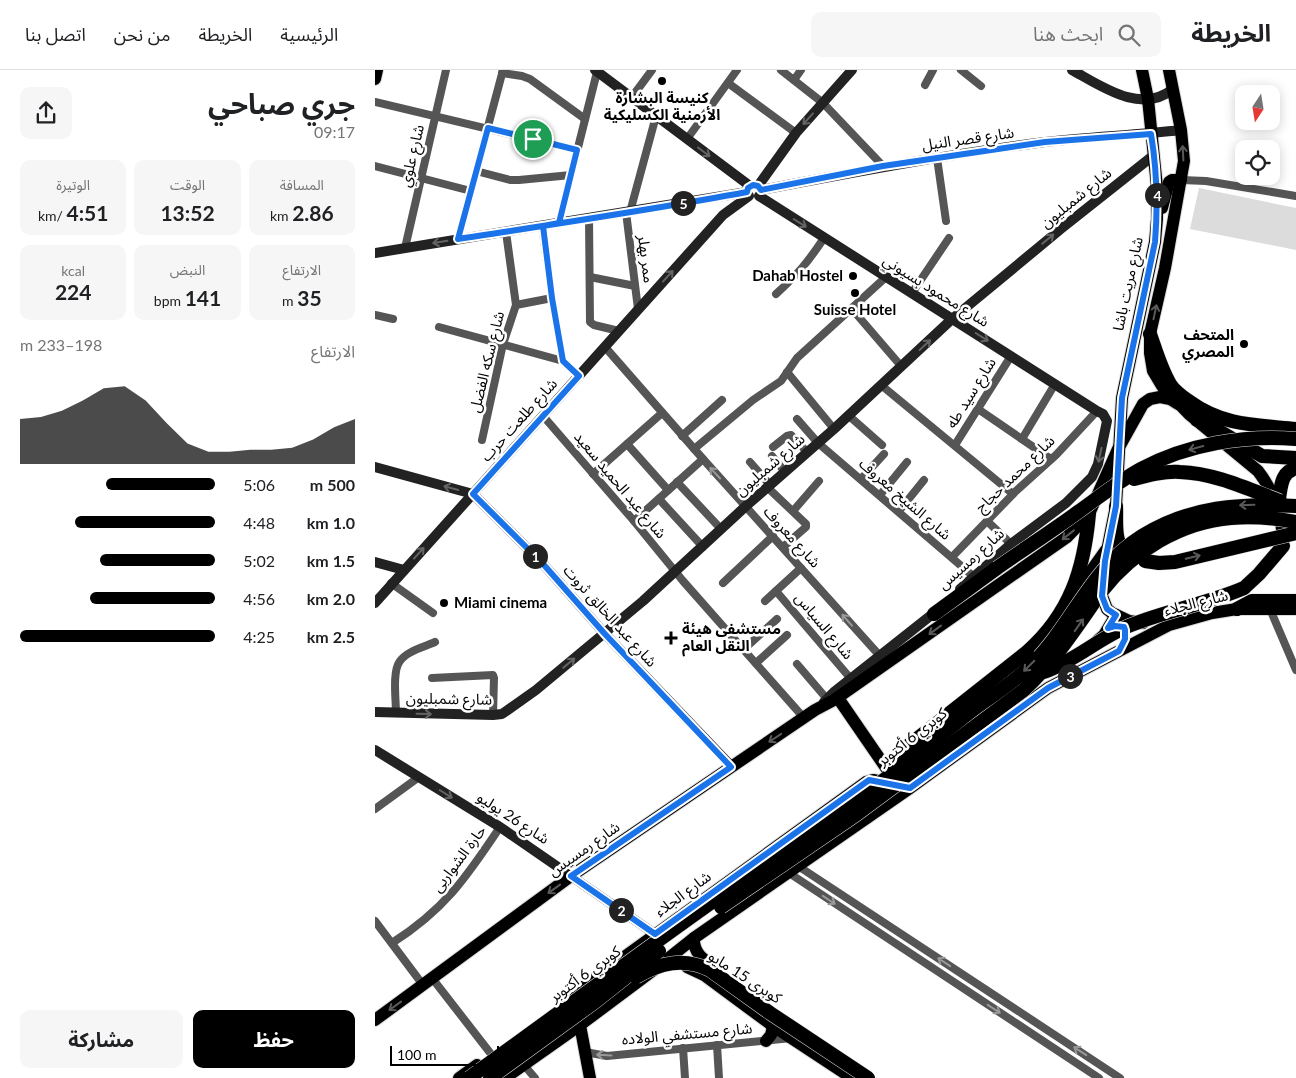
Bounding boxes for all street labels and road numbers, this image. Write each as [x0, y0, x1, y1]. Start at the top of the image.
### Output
street label: شارع علوي [395, 123, 431, 190]
street label: شارع قصر النيل [921, 123, 1016, 157]
street label: شارع شمبليون [1036, 163, 1117, 234]
street label: ممر بهلر [634, 233, 659, 284]
street label: شارع مريت باشا [1108, 235, 1150, 333]
street label: شارع محمود بسيوني [878, 250, 993, 334]
street label: شارع سكه الفضل [465, 309, 511, 415]
street label: شارع سيد طه [941, 354, 1002, 433]
street label: شارع طلعت حرب [476, 374, 563, 467]
street label: شارع عبد الحميد سعيد [568, 427, 671, 544]
street label: شارع شمبليون [731, 429, 811, 502]
street label: شارع محمد حجاج [971, 431, 1061, 519]
street label: شارع الشيخ معروف [854, 454, 955, 546]
street label: شارع معروف [758, 502, 825, 574]
street label: شارع رمسيس [933, 524, 1010, 596]
street label: شارع عبد الخالق ثروت [557, 561, 661, 673]
street label: شارع الجلاء [1162, 585, 1231, 623]
street label: شارع السياس [789, 588, 858, 665]
street label: شارع شمبليون [406, 688, 492, 712]
street label: كوبري 6 أكتوبر [872, 703, 953, 772]
street label: شارع 26 يوليو [472, 787, 553, 851]
street label: شارع رمسيس [544, 817, 625, 883]
street label: حارة الشواربى [427, 821, 490, 896]
street label: شارع الجلاء [651, 867, 717, 923]
street label: كوبري 6 أكتوبر [545, 941, 626, 1008]
street label: كوبرى 15 مايو [705, 946, 786, 1008]
street label: شارع مستشفي الولاده [621, 1018, 753, 1052]

